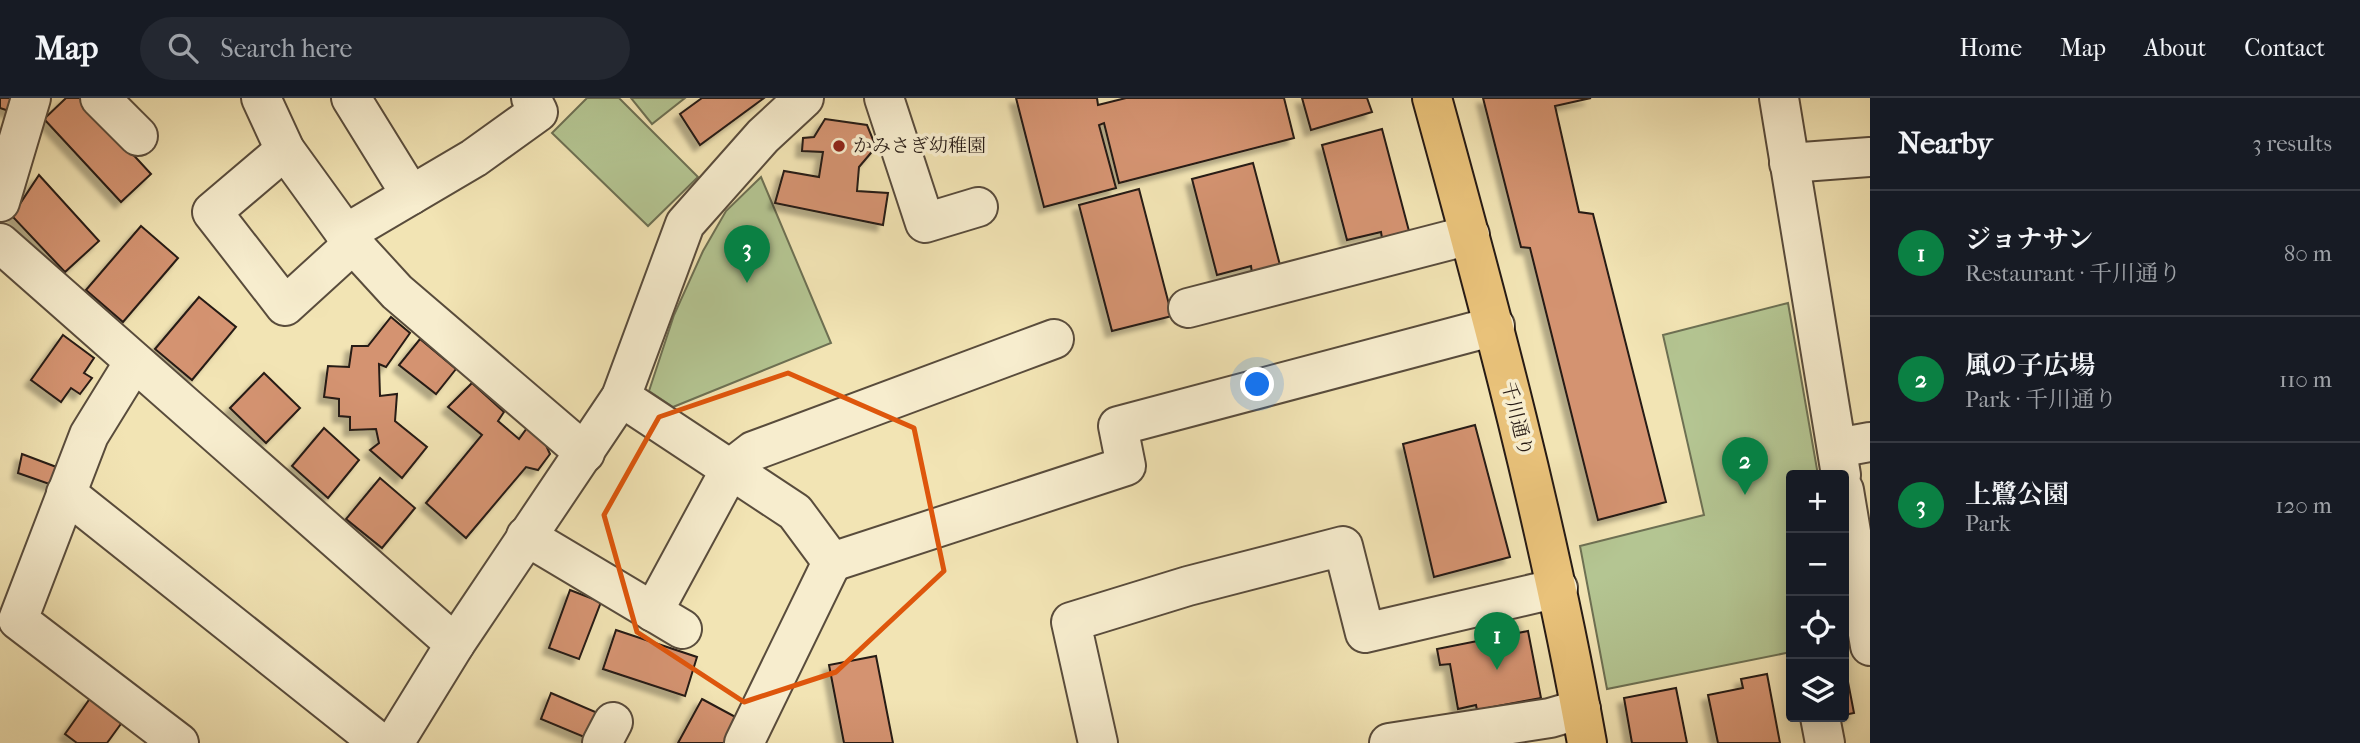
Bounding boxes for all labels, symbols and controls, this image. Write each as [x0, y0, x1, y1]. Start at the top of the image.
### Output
search box [140, 17, 630, 80]
text: Map [35, 29, 98, 68]
icon: search [164, 29, 202, 67]
text: Search here [220, 33, 352, 64]
text: Home [1960, 34, 2022, 62]
text: Map [2060, 34, 2106, 62]
text: About [2144, 34, 2206, 62]
text: Contact [2244, 34, 2325, 62]
text: Nearby [1898, 126, 1993, 161]
text: 3 results [2252, 130, 2332, 157]
place label: かみさぎ幼稚園 [853, 135, 986, 157]
marker: かみさぎ幼稚園 [831, 138, 847, 154]
text: ジョナサン [1965, 224, 2093, 255]
pin: 3 [724, 225, 770, 283]
text: 1 [1917, 240, 1925, 267]
text: 80 m [2284, 240, 2332, 267]
text: Restaurant · 千川通り [1965, 260, 2181, 287]
text: 風の子広場 [1965, 350, 2095, 381]
text: 2 [1915, 366, 1927, 393]
text: 110 m [2279, 366, 2332, 393]
your location [1240, 367, 1274, 401]
street label: 千川通り [1497, 379, 1537, 459]
text: Park · 千川通り [1965, 386, 2117, 413]
pin: 2 [1722, 437, 1768, 495]
map controls [1786, 470, 1849, 722]
button: + [1786, 470, 1849, 533]
text: 上鷺公園 [1965, 479, 2069, 510]
text: 3 [1916, 492, 1926, 519]
text: 120 m [2275, 492, 2332, 519]
text: Park [1965, 510, 2011, 537]
button: − [1786, 533, 1849, 596]
button: locate [1786, 596, 1849, 659]
pin: 1 [1474, 612, 1520, 670]
button: layers [1786, 659, 1849, 722]

